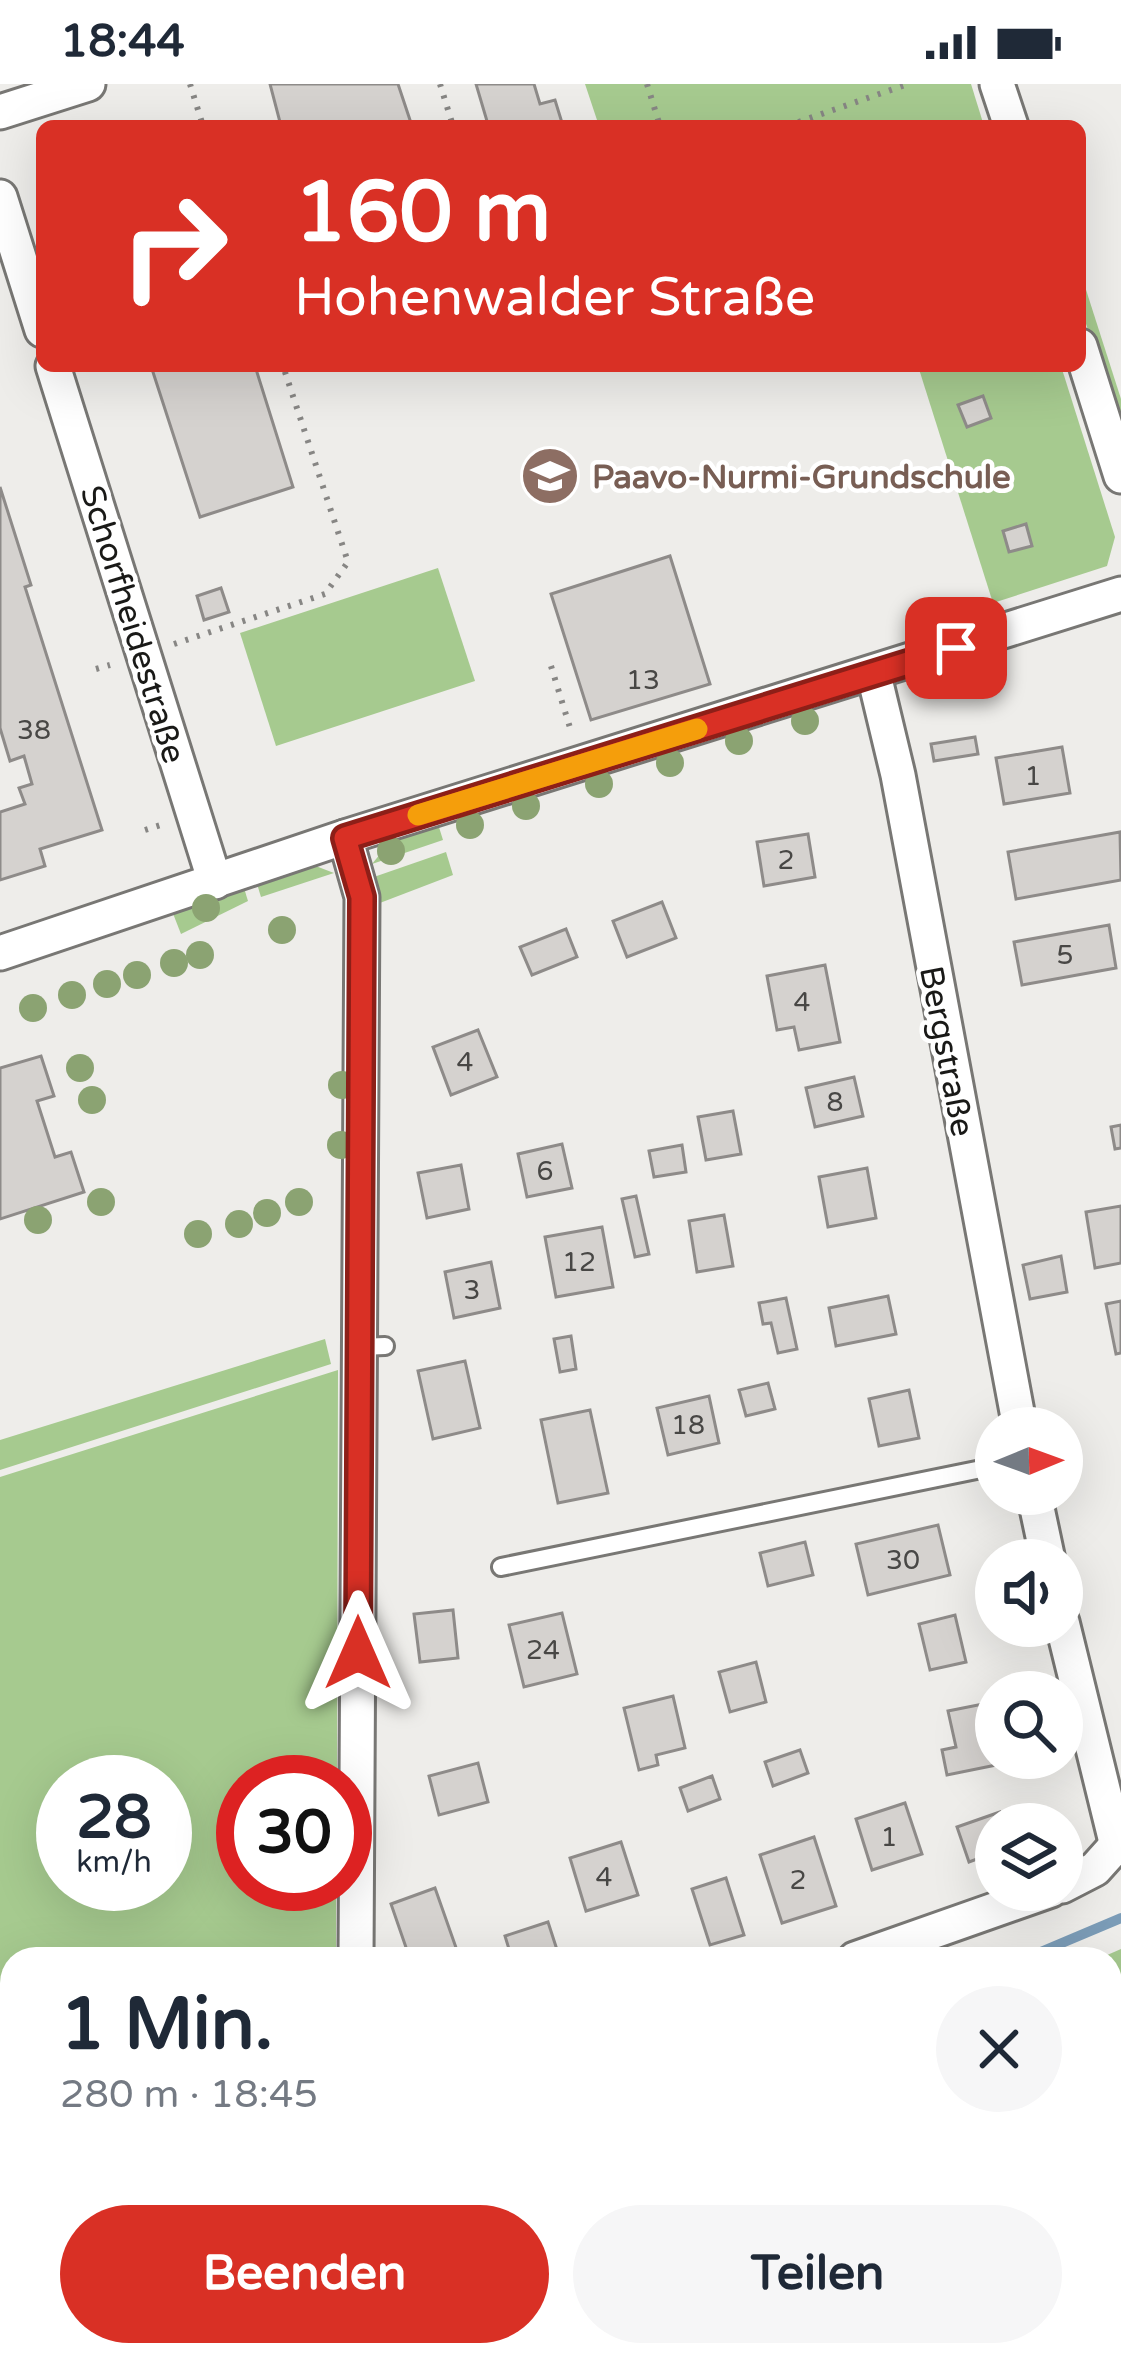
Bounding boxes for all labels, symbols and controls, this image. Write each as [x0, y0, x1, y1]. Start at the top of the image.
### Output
text: 18:44 [60, 15, 185, 69]
text: 160 m [294, 163, 551, 264]
icon: right [96, 168, 252, 324]
text: Hohenwalder Straße [294, 265, 815, 330]
school or university icon: Paavo-Nurmi-Grundschule [519, 445, 581, 507]
place label: Paavo-Nurmi-Grundschule [592, 458, 1011, 497]
street label: Schorfheidestraße [72, 481, 193, 768]
pin [905, 597, 1007, 699]
icon: arrive [923, 615, 989, 681]
house number: 13 [626, 664, 660, 697]
house number: 38 [17, 714, 51, 747]
house number: 1 [1025, 760, 1041, 793]
house number: 2 [778, 844, 794, 877]
house number: 5 [1057, 939, 1073, 972]
street label: Bergstraße [911, 963, 982, 1140]
house number: 4 [794, 986, 811, 1019]
house number: 4 [457, 1046, 474, 1079]
house number: 8 [827, 1086, 843, 1119]
house number: 6 [537, 1155, 553, 1188]
house number: 12 [562, 1246, 596, 1279]
house number: 3 [464, 1274, 480, 1307]
north arrow [975, 1407, 1083, 1515]
map controls [975, 1407, 1083, 1911]
house number: 18 [671, 1409, 705, 1442]
button: sound [975, 1539, 1083, 1647]
house number: 30 [886, 1544, 920, 1577]
position arrow [295, 1590, 421, 1716]
house number: 24 [526, 1634, 560, 1667]
button: search [975, 1671, 1083, 1779]
speed limit sign: 30 [216, 1755, 372, 1911]
text: 28 [76, 1782, 152, 1854]
button: layers [975, 1803, 1083, 1911]
house number: 1 [881, 1821, 897, 1854]
text: km/h [76, 1844, 152, 1881]
house number: 4 [596, 1861, 613, 1894]
house number: 2 [790, 1864, 806, 1897]
text: 1 Min. [60, 1982, 273, 2069]
button: close [936, 1986, 1062, 2112]
text: 280 m · 18:45 [60, 2071, 318, 2118]
button: Beenden [60, 2205, 549, 2343]
button: Teilen [573, 2205, 1062, 2343]

